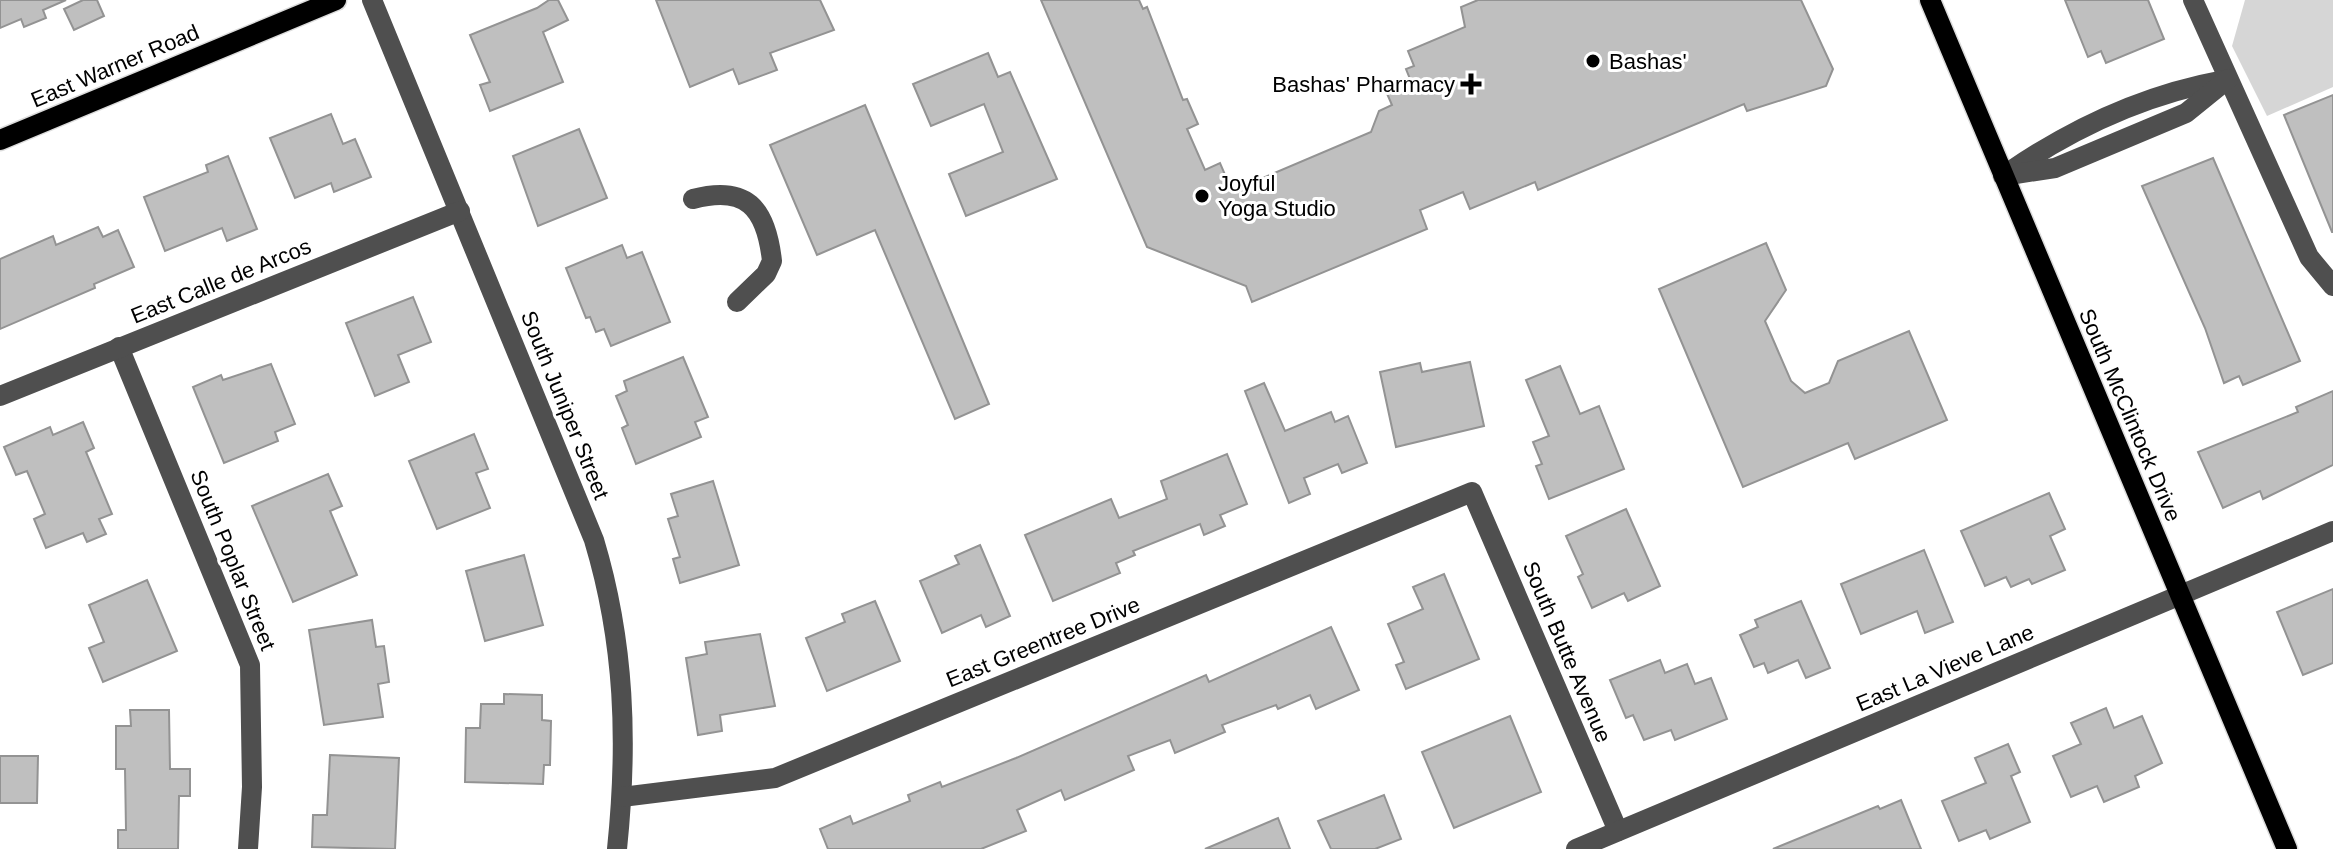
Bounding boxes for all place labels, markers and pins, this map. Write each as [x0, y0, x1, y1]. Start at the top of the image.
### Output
place label: Bashas' [1609, 49, 1687, 74]
marker: Bashas' [1584, 52, 1602, 70]
place label: Bashas' Pharmacy [1272, 72, 1455, 97]
marker: Bashas' Pharmacy [1462, 75, 1480, 93]
place label: Joyful Yoga Studio [1218, 171, 1336, 221]
marker: Joyful Yoga Studio [1193, 187, 1211, 205]

